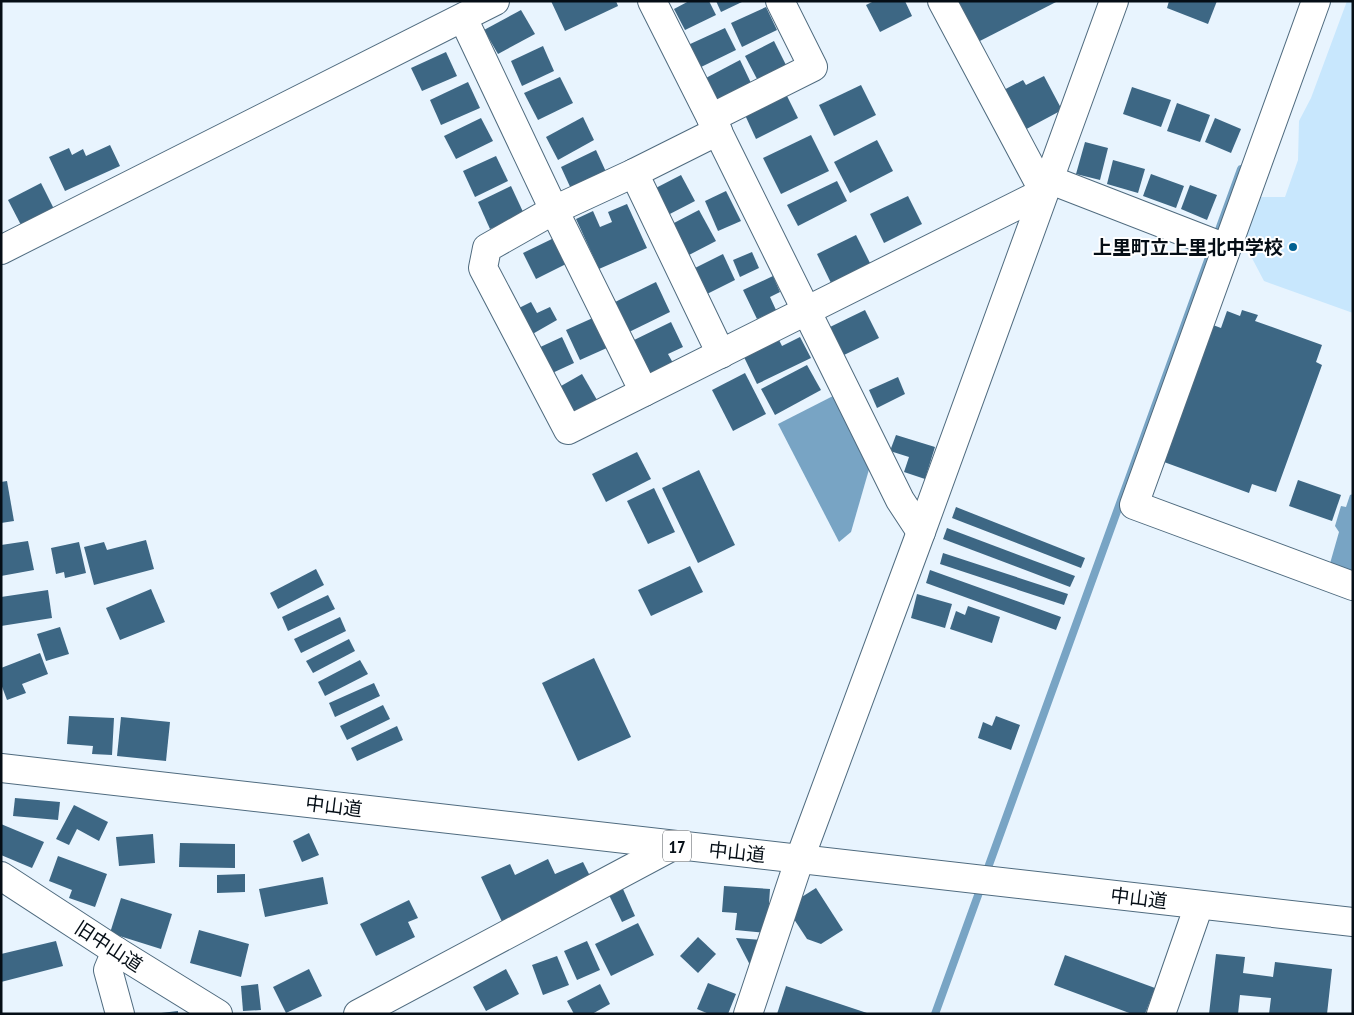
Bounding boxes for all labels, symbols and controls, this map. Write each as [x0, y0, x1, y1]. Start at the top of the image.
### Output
place label: 上里町立上里北中学校 [1093, 235, 1283, 259]
marker: 上里町立上里北中学校 [1287, 241, 1299, 253]
street label: 中山道 [304, 791, 364, 821]
road number: 17 [663, 830, 691, 861]
street label: 中山道 [707, 837, 767, 867]
street label: 中山道 [1109, 883, 1169, 913]
street label: 旧中山道 [71, 915, 147, 977]

